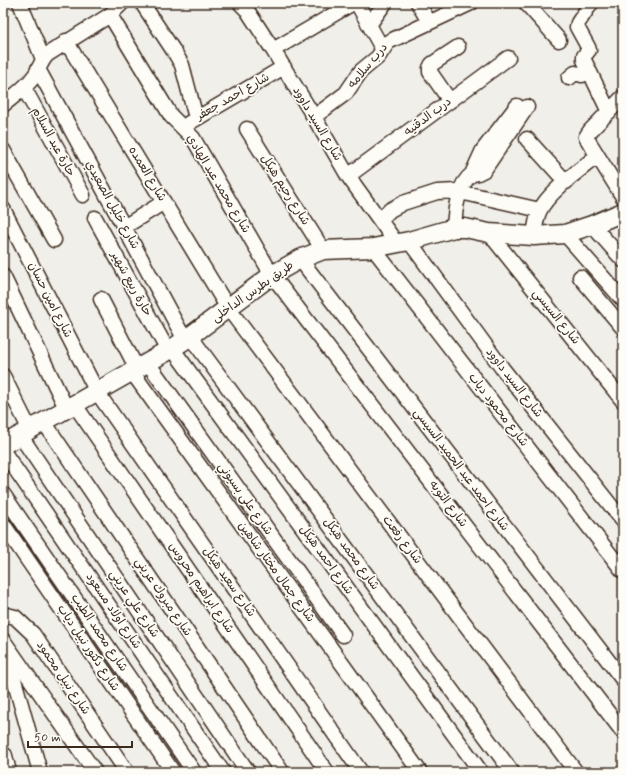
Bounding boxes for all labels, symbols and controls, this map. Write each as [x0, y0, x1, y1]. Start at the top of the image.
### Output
street label: درب سلامه [344, 40, 392, 92]
street label: شارع احمد جعفر [193, 70, 272, 125]
street label: شارع السيد داوود [288, 84, 346, 164]
street label: درب الدقنيه [401, 94, 455, 140]
street label: حارة عبد السلام [27, 104, 79, 180]
street label: شارع محمد عبد الهادي [182, 132, 254, 236]
street label: شارع العمده [124, 143, 170, 205]
street label: شارع رحيم هيكل [257, 151, 313, 229]
street label: شارع خليل الصعيدي [81, 158, 143, 252]
street label: حارة ربيع شهير [106, 248, 155, 319]
street label: طريق بطرس الداخلى [209, 258, 297, 326]
street label: شارع امين حسان [24, 260, 76, 340]
street label: شارع السيسي [527, 286, 583, 349]
street label: شارع السيد داوود [482, 345, 546, 421]
street label: شارع محمود دياب [464, 370, 532, 450]
street label: شارع احمد عبد الحميد السيسي [408, 405, 512, 536]
street label: شارع على بسيوني [212, 459, 276, 540]
street label: شارع التوبه [425, 477, 471, 531]
street label: شارع رفعت [379, 513, 425, 567]
street label: شارع محمد هيكل [319, 515, 383, 593]
street label: شارع جمال مختار شاهين [234, 518, 318, 626]
street label: شارع احمد هيكل [295, 522, 357, 598]
street label: شارع ابراهيم محروس [165, 539, 237, 637]
street label: شارع سعيد هيكل [199, 544, 259, 620]
street label: شارع مبروك عريني [129, 555, 195, 641]
street label: شارع علي عريني [104, 567, 163, 642]
street label: شارع اولاد مسعود [82, 570, 144, 652]
street label: شارع محمد الطيب [67, 591, 131, 675]
street label: شارع دكتور نبيل دياب [53, 602, 123, 694]
street label: شارع نبيل محمود [32, 638, 94, 718]
scale bar [28, 723, 132, 749]
text: 50 m [34, 730, 61, 746]

